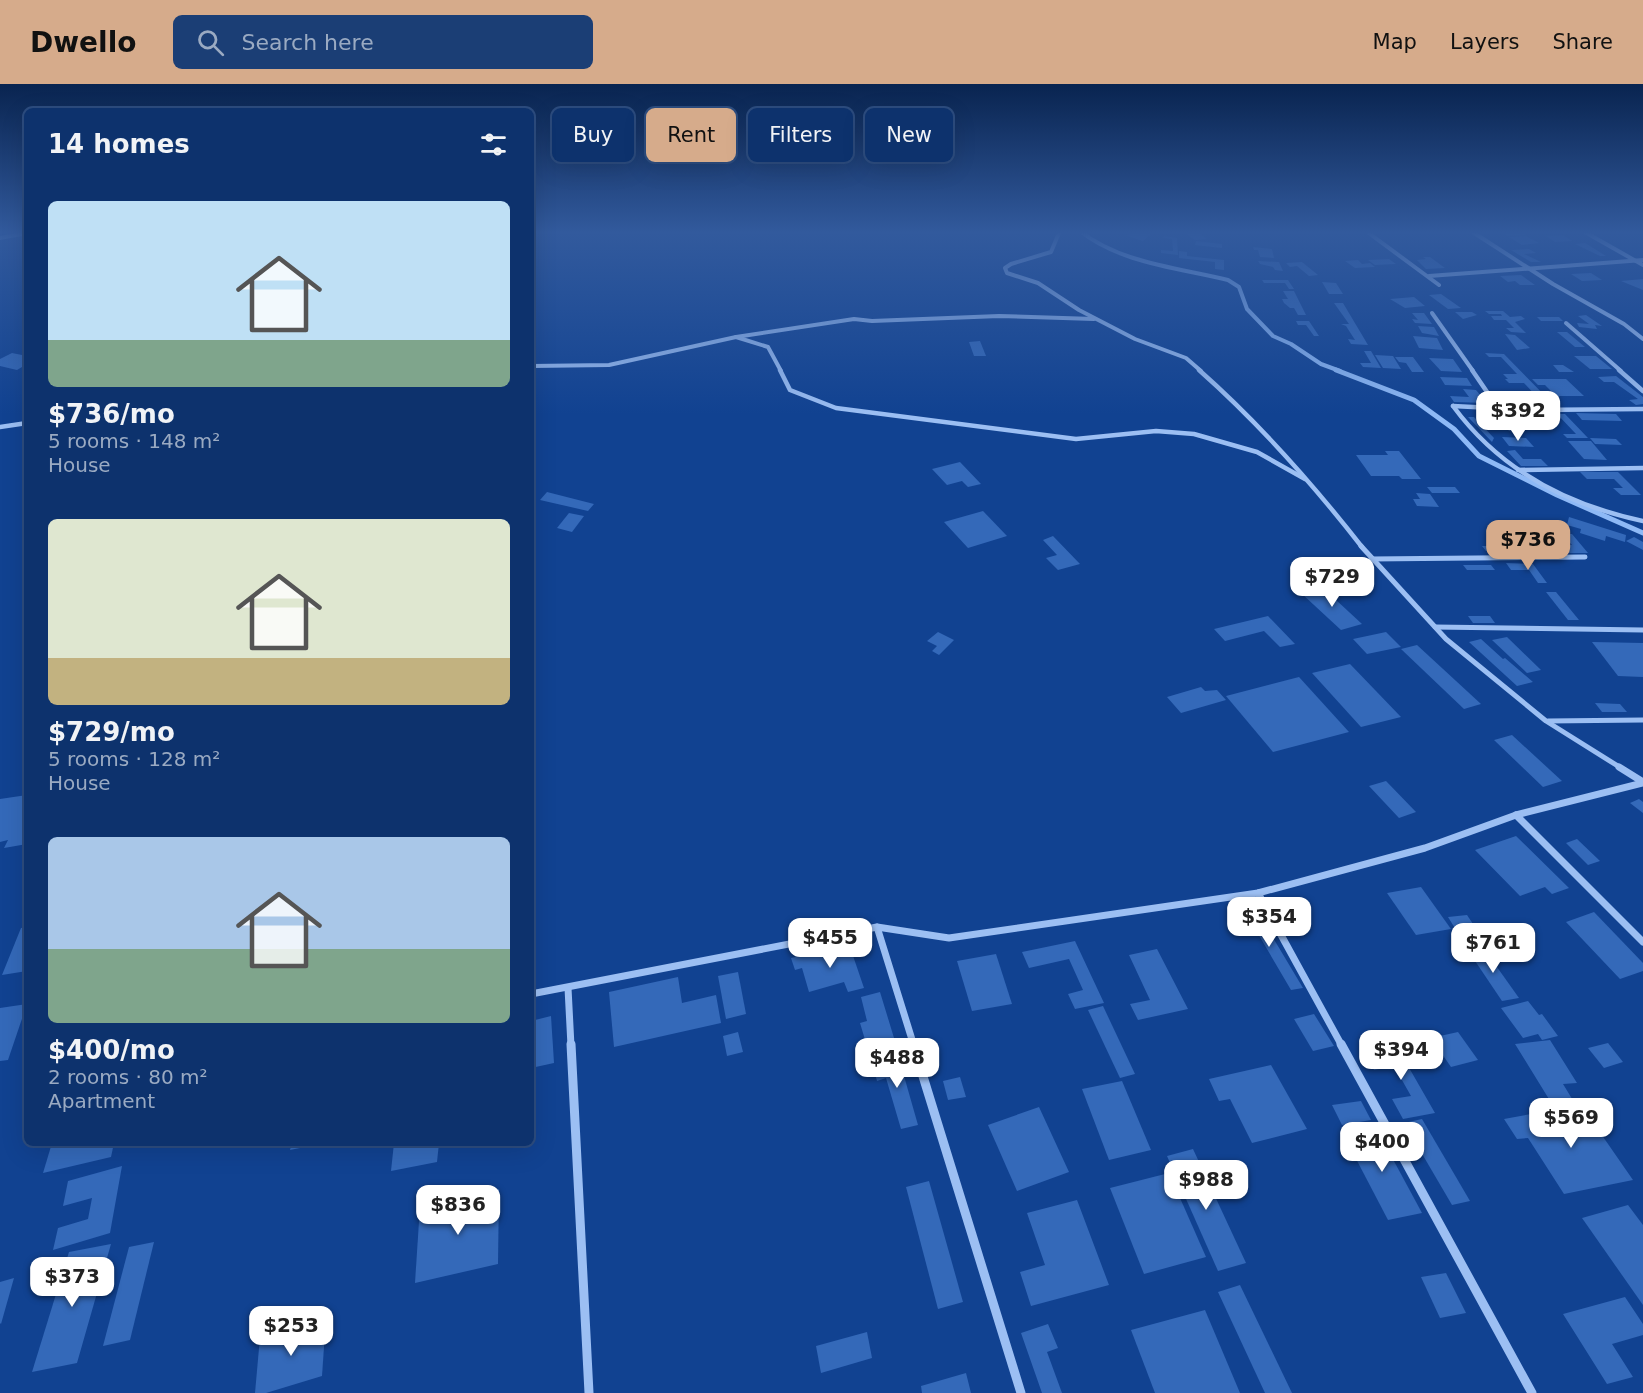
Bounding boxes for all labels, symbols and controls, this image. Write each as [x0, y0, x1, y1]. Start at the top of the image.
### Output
search box [173, 15, 593, 69]
text: Dwello [30, 26, 137, 59]
icon: search [194, 26, 227, 59]
text: Search here [242, 30, 374, 55]
text: Map [1373, 30, 1417, 54]
text: Layers [1450, 30, 1519, 54]
text: Share [1552, 30, 1613, 54]
chip: Buy [552, 108, 634, 162]
chip: Rent [646, 108, 736, 162]
chip: Filters [748, 108, 853, 162]
chip: New [865, 108, 953, 162]
icon: filters [477, 128, 510, 161]
text: 14 homes [48, 129, 190, 159]
icon: home [225, 240, 333, 348]
pin: $392 [1482, 391, 1554, 442]
text: $392 [1490, 398, 1546, 422]
text: $736/mo [48, 399, 175, 429]
text: 5 rooms · 148 m² [48, 429, 220, 453]
text: House [48, 453, 111, 477]
pin: $736 [1492, 520, 1564, 571]
text: $736 [1500, 527, 1556, 551]
pin: $729 [1296, 557, 1368, 608]
icon: home [225, 558, 333, 666]
text: $729 [1304, 564, 1360, 588]
text: $729/mo [48, 717, 175, 747]
text: 5 rooms · 128 m² [48, 747, 220, 771]
text: House [48, 771, 111, 795]
icon: home [225, 876, 333, 984]
pin: $354 [1233, 897, 1305, 948]
text: $354 [1241, 904, 1297, 928]
pin: $455 [794, 918, 866, 969]
pin: $761 [1457, 923, 1529, 974]
text: $455 [802, 925, 858, 949]
text: $761 [1465, 930, 1521, 954]
pin: $394 [1365, 1030, 1437, 1081]
text: $400/mo [48, 1035, 175, 1065]
text: $394 [1373, 1037, 1429, 1061]
pin: $488 [861, 1038, 933, 1089]
text: $488 [869, 1045, 925, 1069]
text: 2 rooms · 80 m² [48, 1065, 208, 1089]
text: Apartment [48, 1089, 155, 1113]
pin: $569 [1535, 1098, 1607, 1149]
text: $569 [1543, 1105, 1599, 1129]
pin: $400 [1346, 1122, 1418, 1173]
text: $400 [1354, 1129, 1410, 1153]
pin: $988 [1170, 1160, 1242, 1211]
text: $988 [1178, 1167, 1234, 1191]
pin: $836 [422, 1185, 494, 1236]
text: $836 [430, 1192, 486, 1216]
pin: $373 [36, 1257, 108, 1308]
text: $373 [44, 1264, 100, 1288]
pin: $253 [255, 1306, 327, 1357]
text: $253 [263, 1313, 319, 1337]

